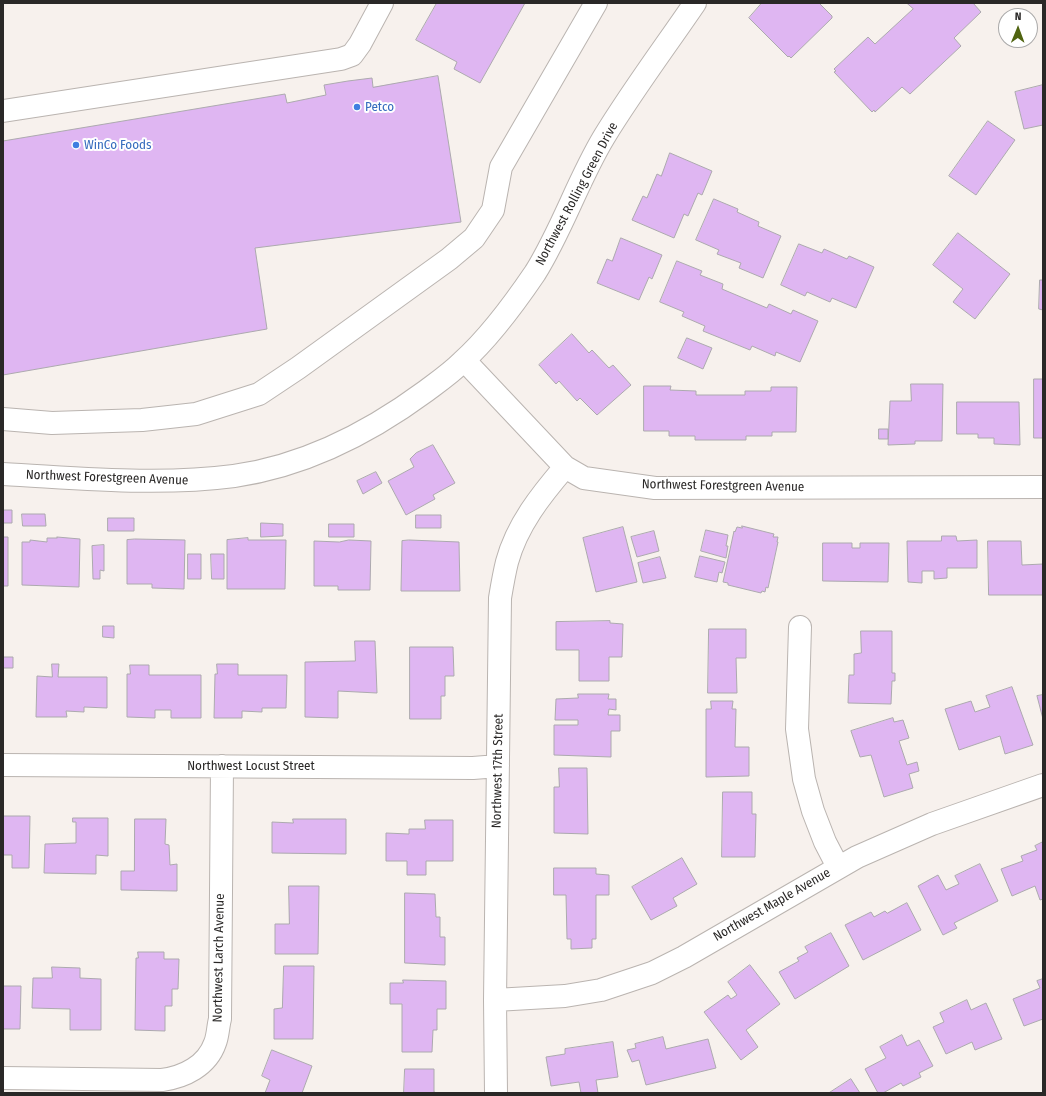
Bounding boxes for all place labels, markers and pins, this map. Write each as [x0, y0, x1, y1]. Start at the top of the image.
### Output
place label: Petco [365, 99, 394, 115]
marker: Petco [352, 102, 362, 112]
place label: WinCo Foods [84, 137, 152, 153]
marker: WinCo Foods [71, 140, 81, 150]

